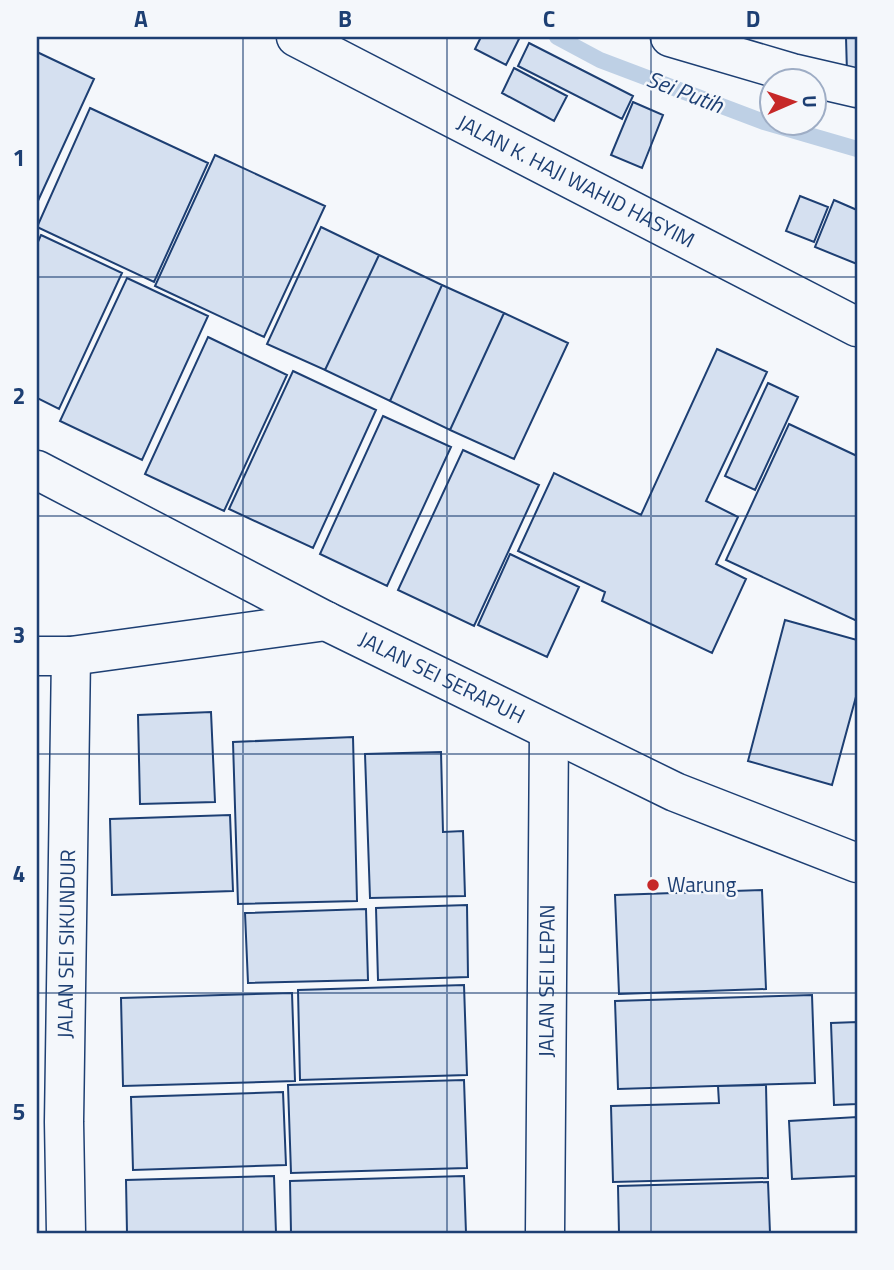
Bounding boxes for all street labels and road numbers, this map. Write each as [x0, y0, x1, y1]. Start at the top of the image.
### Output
street label: JALAN K. HAJI WAHID HASYIM [452, 106, 701, 256]
street label: JALAN SEI SERAPUH [354, 623, 531, 731]
street label: JALAN SEI SIKUNDUR [48, 849, 83, 1039]
street label: JALAN SEI LEPAN [529, 904, 563, 1058]

